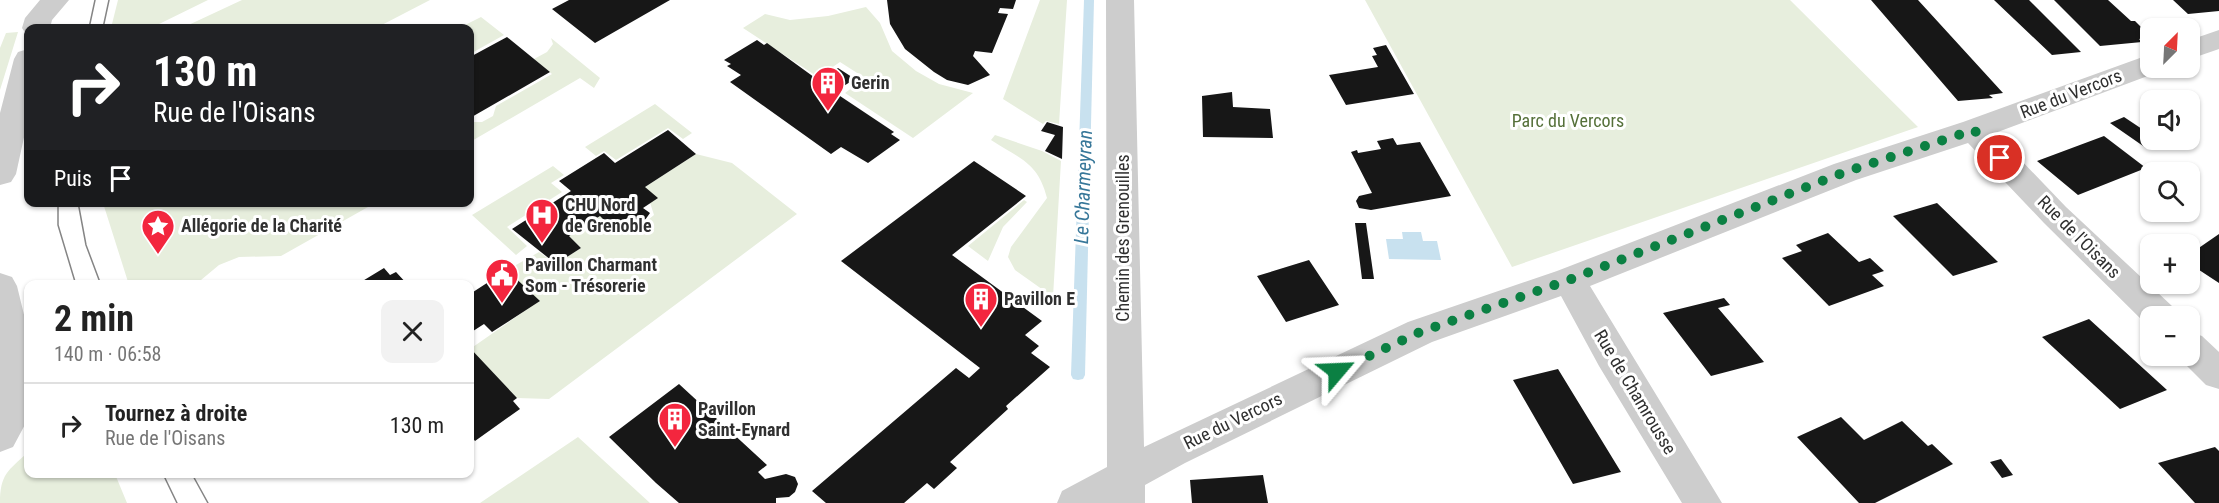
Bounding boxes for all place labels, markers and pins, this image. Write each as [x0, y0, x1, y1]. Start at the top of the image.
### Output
building icon: Gerin [810, 65, 846, 112]
place label: Gerin [851, 72, 890, 93]
pin [1974, 132, 2025, 183]
place label: CHU Nord de Grenoble [565, 194, 652, 236]
hospital icon: CHU Nord de Grenoble [524, 197, 560, 244]
place icon: Allégorie de la Charité [140, 208, 176, 255]
place label: Allégorie de la Charité [181, 215, 342, 236]
place label: Pavillon Charmant Som - Trésorerie [525, 254, 657, 296]
public building icon: Pavillon Charmant Som - Trésorerie [484, 257, 520, 304]
building icon: Pavillon E [963, 281, 999, 328]
place label: Pavillon E [1004, 288, 1075, 309]
place label: Pavillon Saint-Eynard [698, 398, 790, 440]
building icon: Pavillon Saint-Eynard [657, 401, 693, 448]

